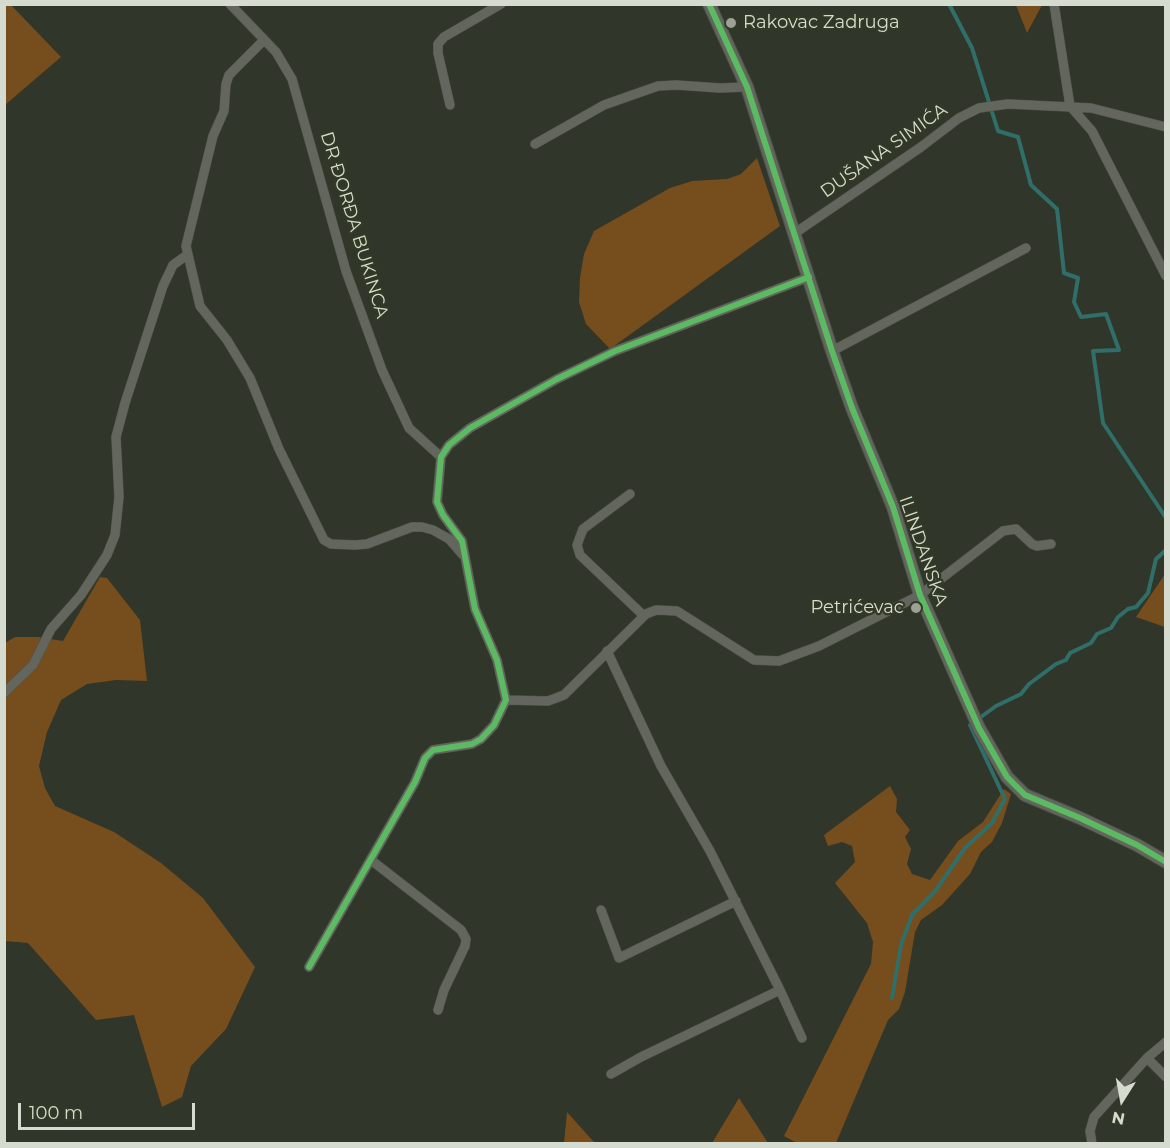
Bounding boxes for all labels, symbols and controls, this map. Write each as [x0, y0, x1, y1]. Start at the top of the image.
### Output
place label: Rakovac Zadruga [743, 12, 900, 34]
marker: Rakovac Zadruga [724, 16, 738, 30]
street label: DUŠANA SIMIĆA [816, 99, 952, 203]
street label: DR ĐORĐA BUKINCA [315, 129, 393, 321]
street label: ILINDANSKA [894, 493, 952, 609]
place label: Petrićevac [810, 597, 904, 619]
marker: Petrićevac [909, 601, 923, 615]
north arrow [1092, 1070, 1152, 1130]
scale bar [21, 1091, 198, 1129]
text: 100 m [29, 1102, 83, 1124]
text: N [1110, 1108, 1127, 1129]

